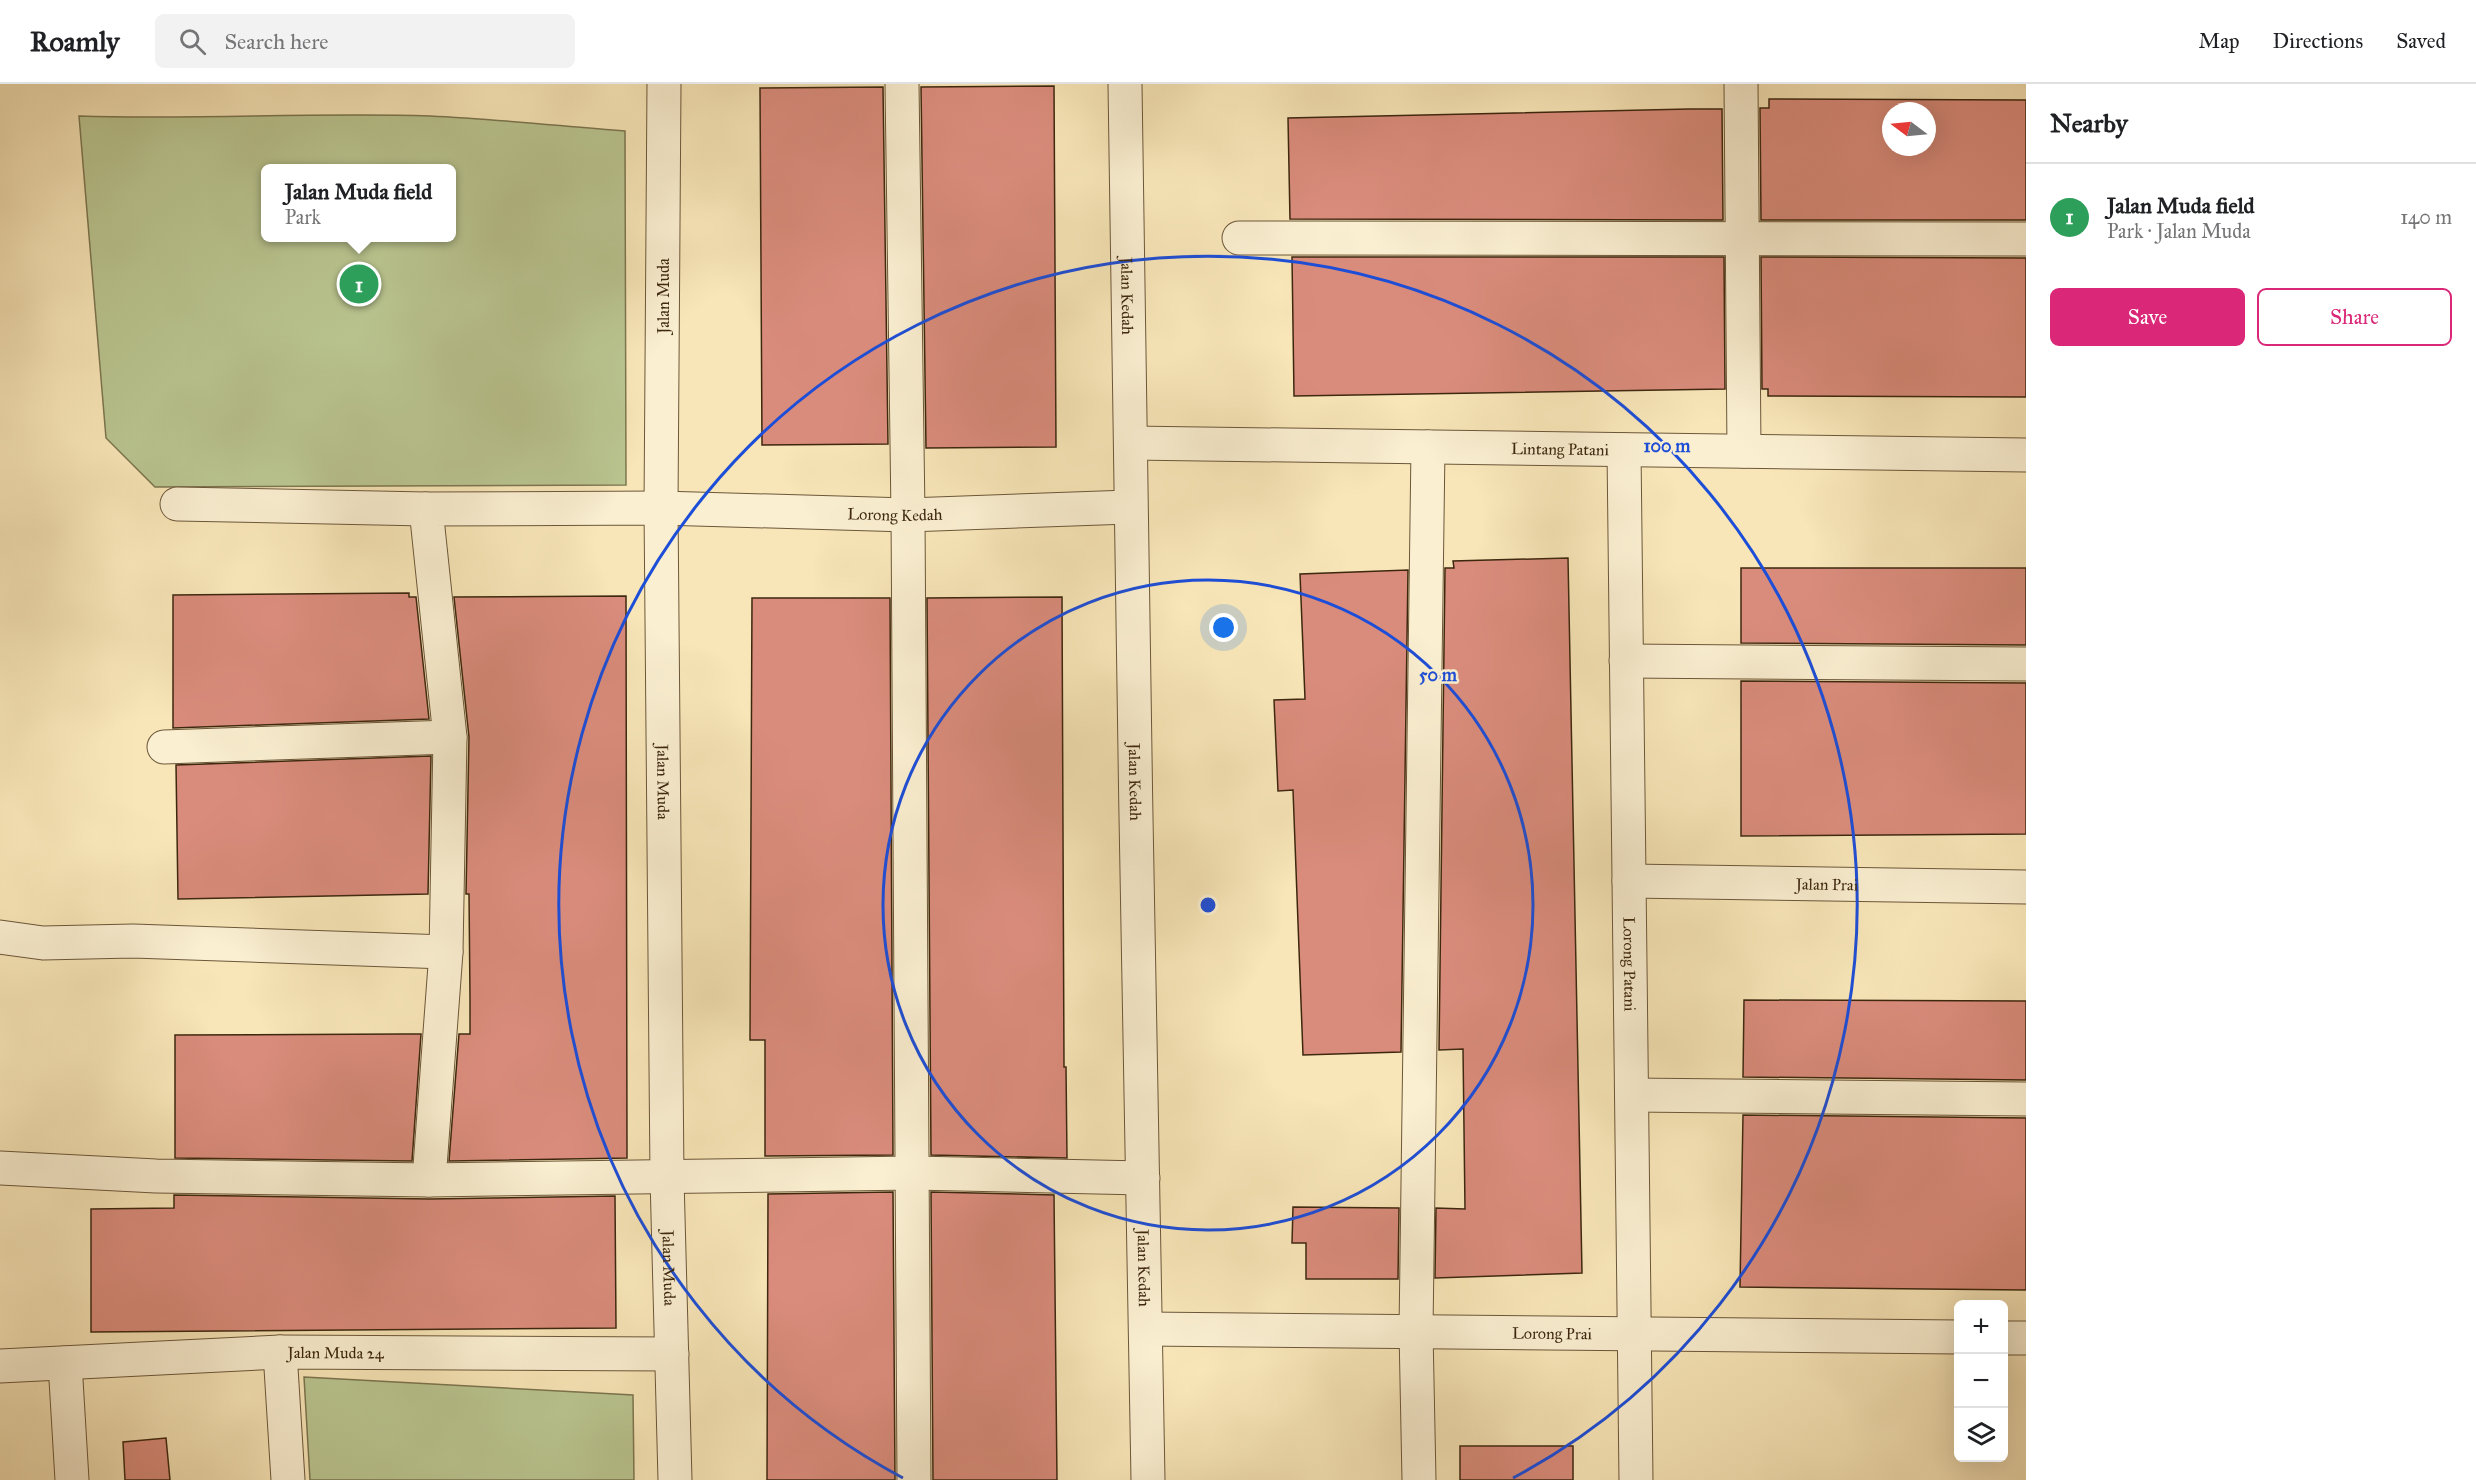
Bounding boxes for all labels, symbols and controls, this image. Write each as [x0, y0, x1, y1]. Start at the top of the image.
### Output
search box [155, 14, 575, 68]
text: Roamly [30, 24, 119, 59]
icon: search [176, 25, 209, 58]
text: Search here [224, 28, 328, 55]
text: Map [2199, 28, 2240, 54]
text: Directions [2273, 28, 2363, 54]
text: Saved [2396, 28, 2446, 54]
north arrow [1882, 102, 1936, 156]
text: Nearby [2050, 107, 2128, 139]
popup [261, 164, 456, 242]
text: Jalan Muda field [285, 178, 432, 205]
text: Jalan Muda field [2107, 192, 2255, 219]
text: Park [285, 205, 321, 229]
text: 1 [2066, 205, 2073, 229]
text: 140 m [2400, 205, 2452, 229]
text: Park · Jalan Muda [2107, 219, 2251, 243]
street label: Jalan Kedah [1117, 255, 1138, 335]
street label: Jalan Muda [654, 258, 674, 336]
pin: 1 [340, 262, 378, 306]
button: Save [2050, 288, 2245, 346]
button: Share [2257, 288, 2452, 346]
text: 100 m [1644, 435, 1691, 457]
street label: Lintang Patani [1511, 439, 1610, 459]
street label: Lorong Kedah [847, 504, 943, 525]
your location [1209, 613, 1238, 642]
text: 50 m [1419, 664, 1458, 686]
street label: Jalan Kedah [1124, 741, 1146, 821]
street label: Jalan Muda [653, 742, 673, 820]
street label: Jalan Prai [1794, 874, 1859, 894]
centre of rings [1198, 895, 1218, 915]
street label: Lorong Patani [1619, 916, 1640, 1012]
street label: Jalan Kedah [1133, 1227, 1154, 1307]
street label: Jalan Muda [658, 1228, 680, 1306]
map controls [1954, 1300, 2008, 1462]
button: + [1954, 1300, 2008, 1354]
street label: Lorong Prai [1512, 1323, 1593, 1344]
street label: Jalan Muda 24 [286, 1343, 385, 1363]
button: − [1954, 1354, 2008, 1408]
button: layers [1954, 1408, 2008, 1462]

